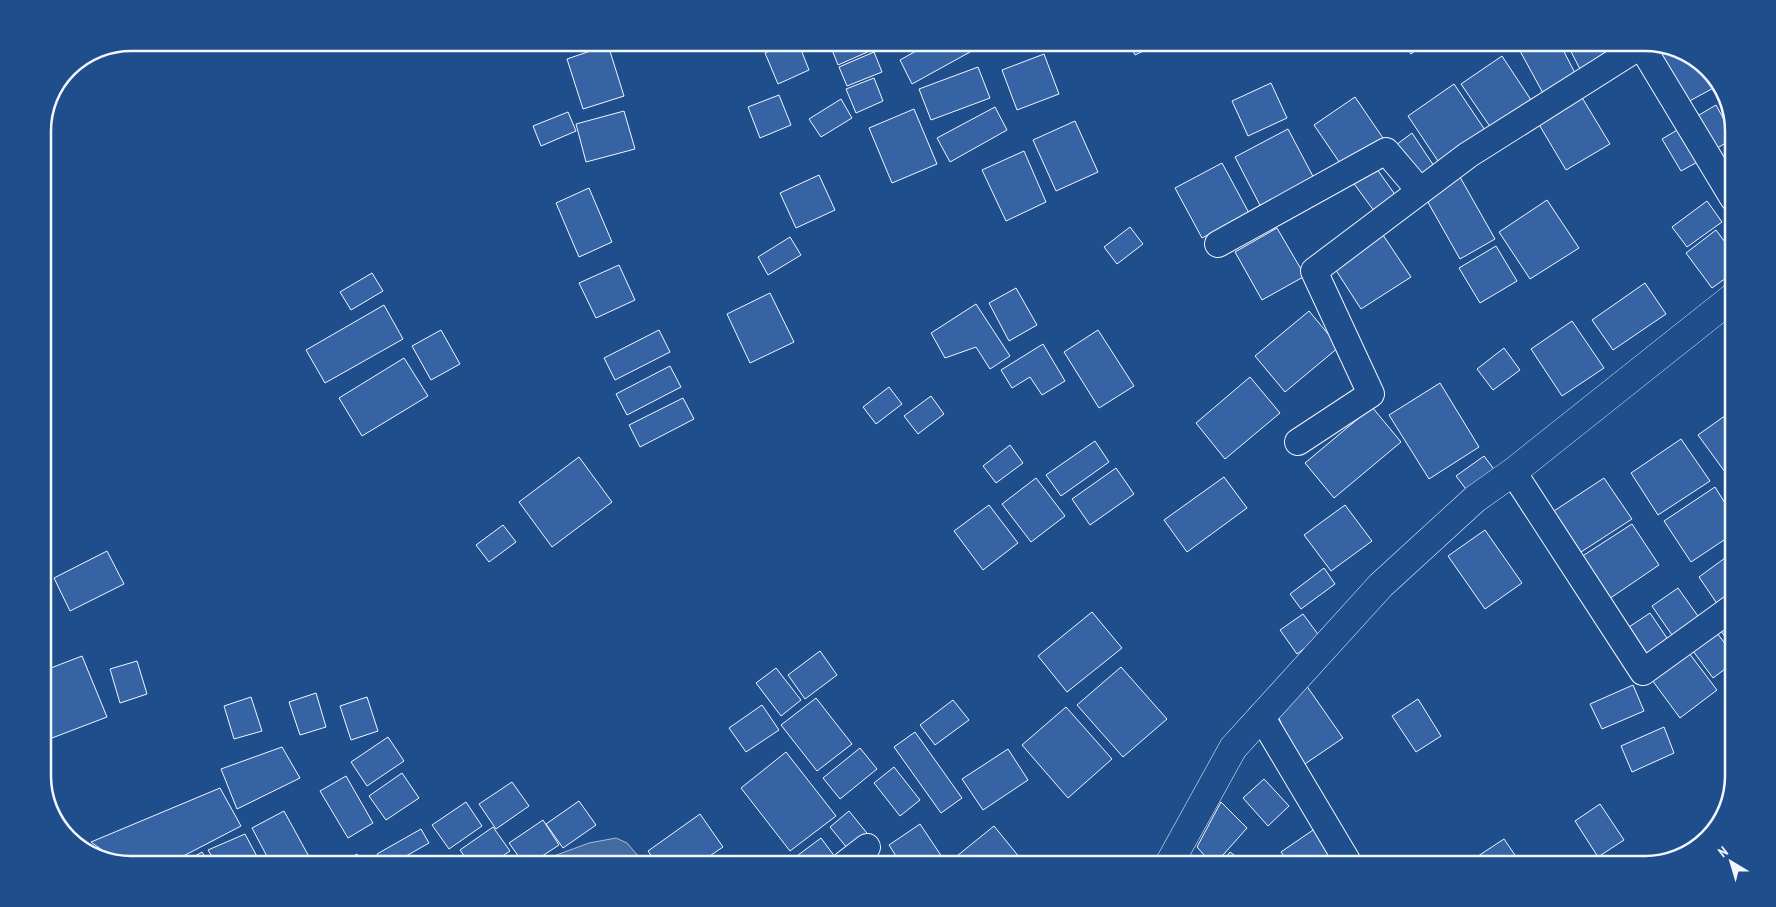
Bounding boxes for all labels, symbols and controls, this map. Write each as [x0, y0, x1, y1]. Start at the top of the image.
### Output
north arrow [1706, 837, 1756, 887]
text: N [1714, 842, 1732, 861]

